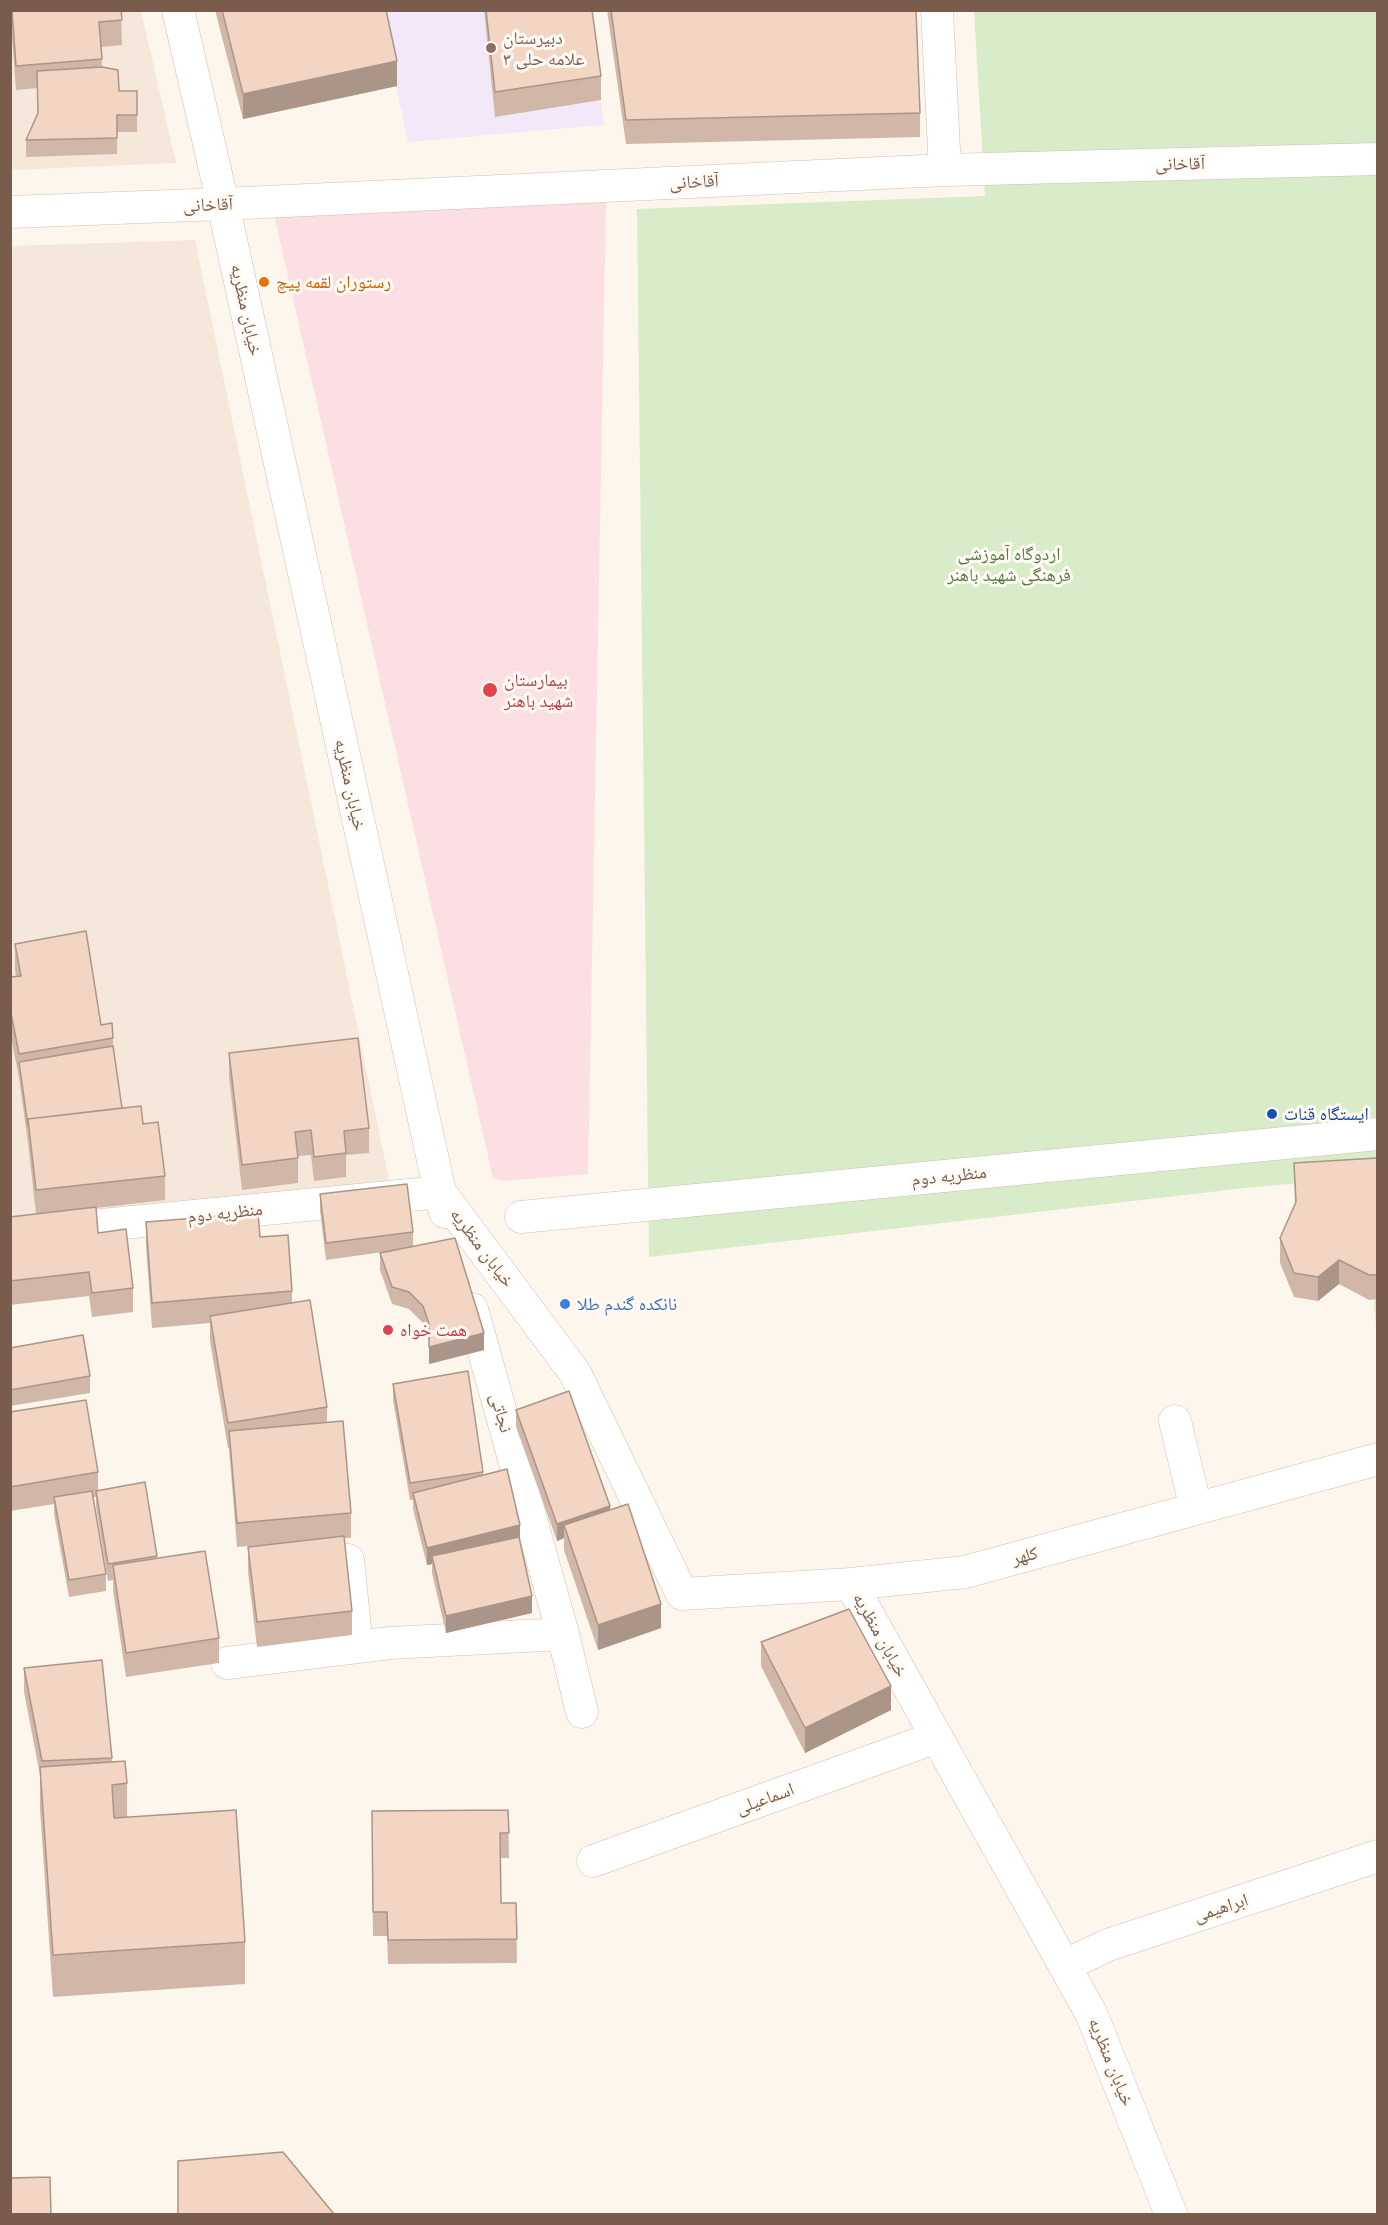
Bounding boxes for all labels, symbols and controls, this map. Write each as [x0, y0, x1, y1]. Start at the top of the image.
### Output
place label: دبیرستان علامه حلی ۳ [503, 27, 584, 70]
marker: دبیرستان علامه حلی ۳ [484, 41, 498, 55]
street label: آقاخانی [1155, 153, 1205, 175]
street label: آقاخانی [669, 170, 719, 194]
street label: آقاخانی [183, 193, 233, 217]
street label: خیابان منظریه [226, 262, 266, 358]
place label: رستوران لقمه پیچ [276, 271, 391, 293]
marker: رستوران لقمه پیچ [257, 275, 271, 289]
park label: اردوگاه آموزشی فرهنگی شهید باهنر [947, 543, 1071, 586]
place label: بیمارستان شهید باهنر [504, 669, 573, 712]
marker: بیمارستان شهید باهنر [481, 681, 499, 699]
street label: خیابان منظریه [330, 737, 370, 833]
place label: ایستگاه قنات [1284, 1103, 1369, 1125]
marker: ایستگاه قنات [1265, 1107, 1279, 1121]
street label: منظریه دوم [910, 1161, 988, 1191]
street label: منظریه دوم [186, 1198, 264, 1228]
street label: خیابان منظریه [445, 1204, 519, 1292]
place label: نانکده گندم طلا [577, 1293, 677, 1315]
marker: نانکده گندم طلا [558, 1297, 572, 1311]
place label: همت خواه [400, 1319, 467, 1341]
marker: همت خواه [381, 1323, 395, 1337]
street label: نجاتی [485, 1391, 517, 1435]
street label: کلهر [1010, 1542, 1040, 1570]
street label: خیابان منظریه [848, 1589, 912, 1681]
street label: اسماعیلی [733, 1779, 797, 1819]
street label: ابراهیمی [1191, 1889, 1251, 1927]
street label: خیابان منظریه [1084, 2015, 1138, 2109]

